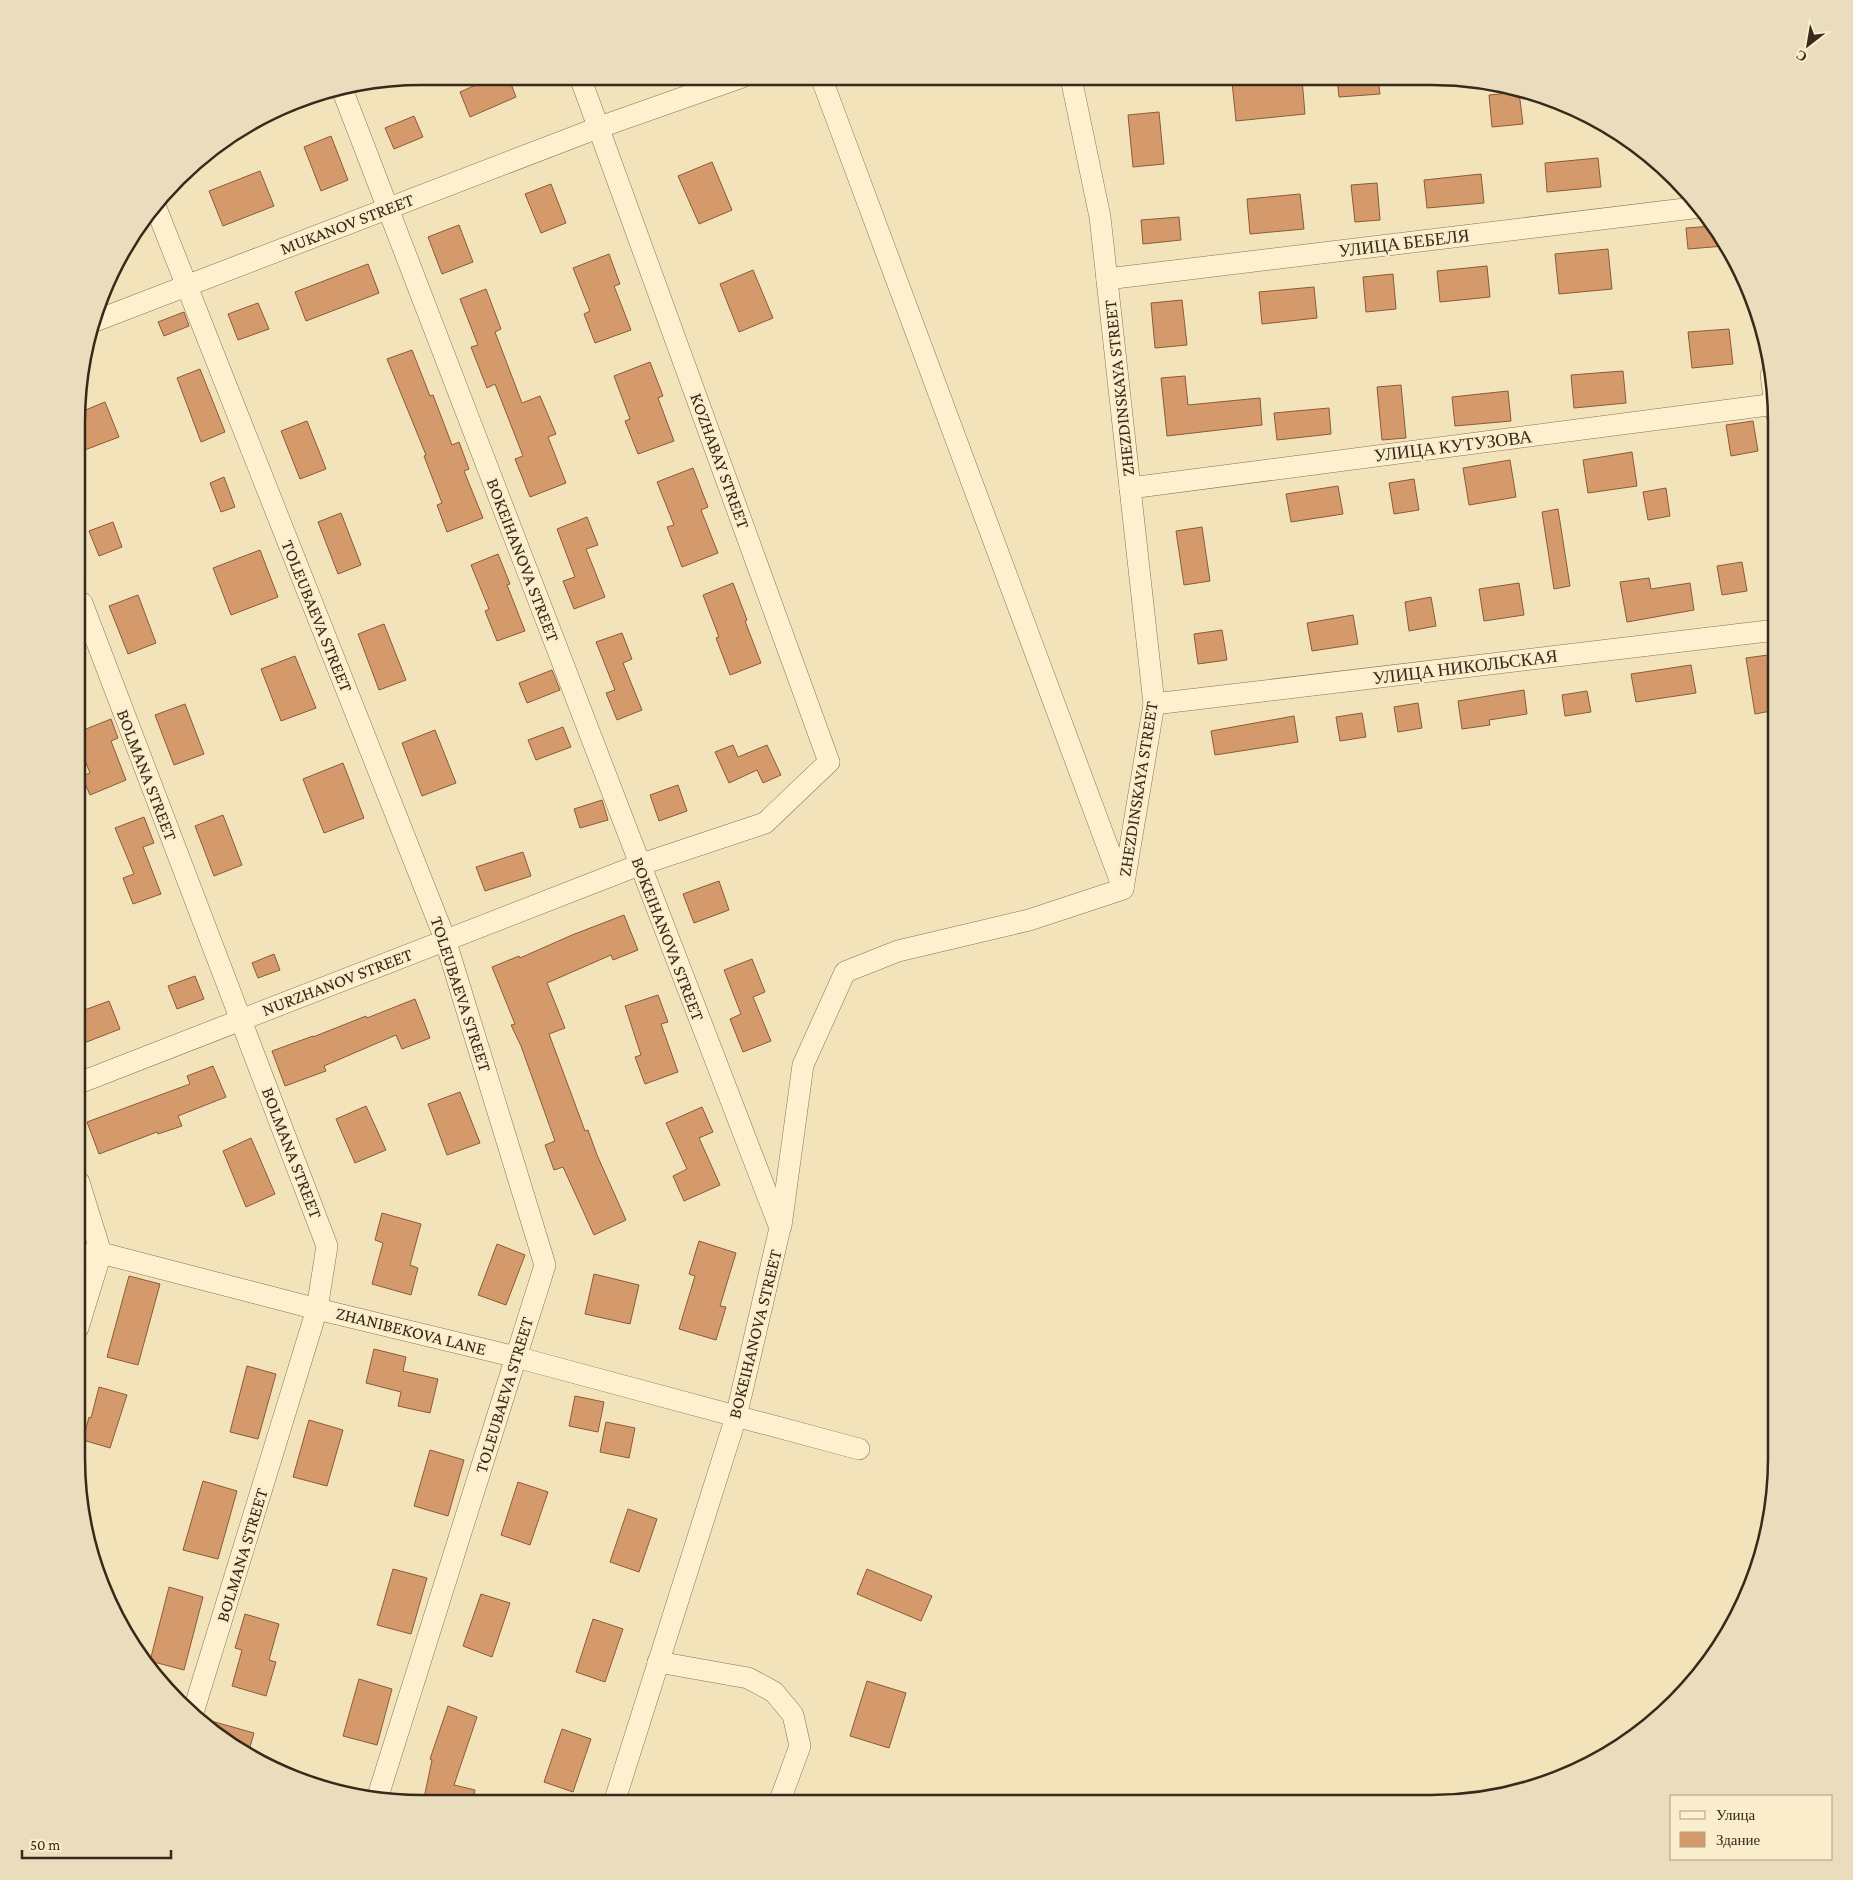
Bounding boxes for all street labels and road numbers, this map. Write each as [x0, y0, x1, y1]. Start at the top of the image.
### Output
street label: MUKANOV STREET [277, 189, 417, 259]
street label: УЛИЦА БЕБЕЛЯ [1337, 225, 1471, 261]
street label: ZHEZDINSKAYA STREET [1100, 299, 1138, 477]
street label: KOZHABAY STREET [686, 390, 754, 532]
street label: УЛИЦА КУТУЗОВА [1373, 426, 1533, 466]
street label: BOKEIHANOVA STREET [483, 475, 564, 645]
street label: TOLEUBAEVA STREET [277, 537, 357, 695]
street label: УЛИЦА НИКОЛЬСКАЯ [1371, 646, 1559, 688]
street label: ZHEZDINSKAYA STREET [1114, 700, 1162, 878]
street label: BOLMANA STREET [113, 707, 181, 844]
street label: BOKEIHANOVA STREET [628, 854, 709, 1024]
street label: TOLEUBAEVA STREET [426, 914, 496, 1074]
street label: NURZHANOV STREET [259, 944, 415, 1020]
street label: BOLMANA STREET [258, 1085, 326, 1222]
street label: BOKEIHANOVA STREET [724, 1247, 786, 1421]
street label: ZHANIBEKOVA LANE [334, 1303, 488, 1359]
street label: TOLEUBAEVA STREET [471, 1314, 537, 1475]
street label: BOLMANA STREET [212, 1485, 272, 1624]

